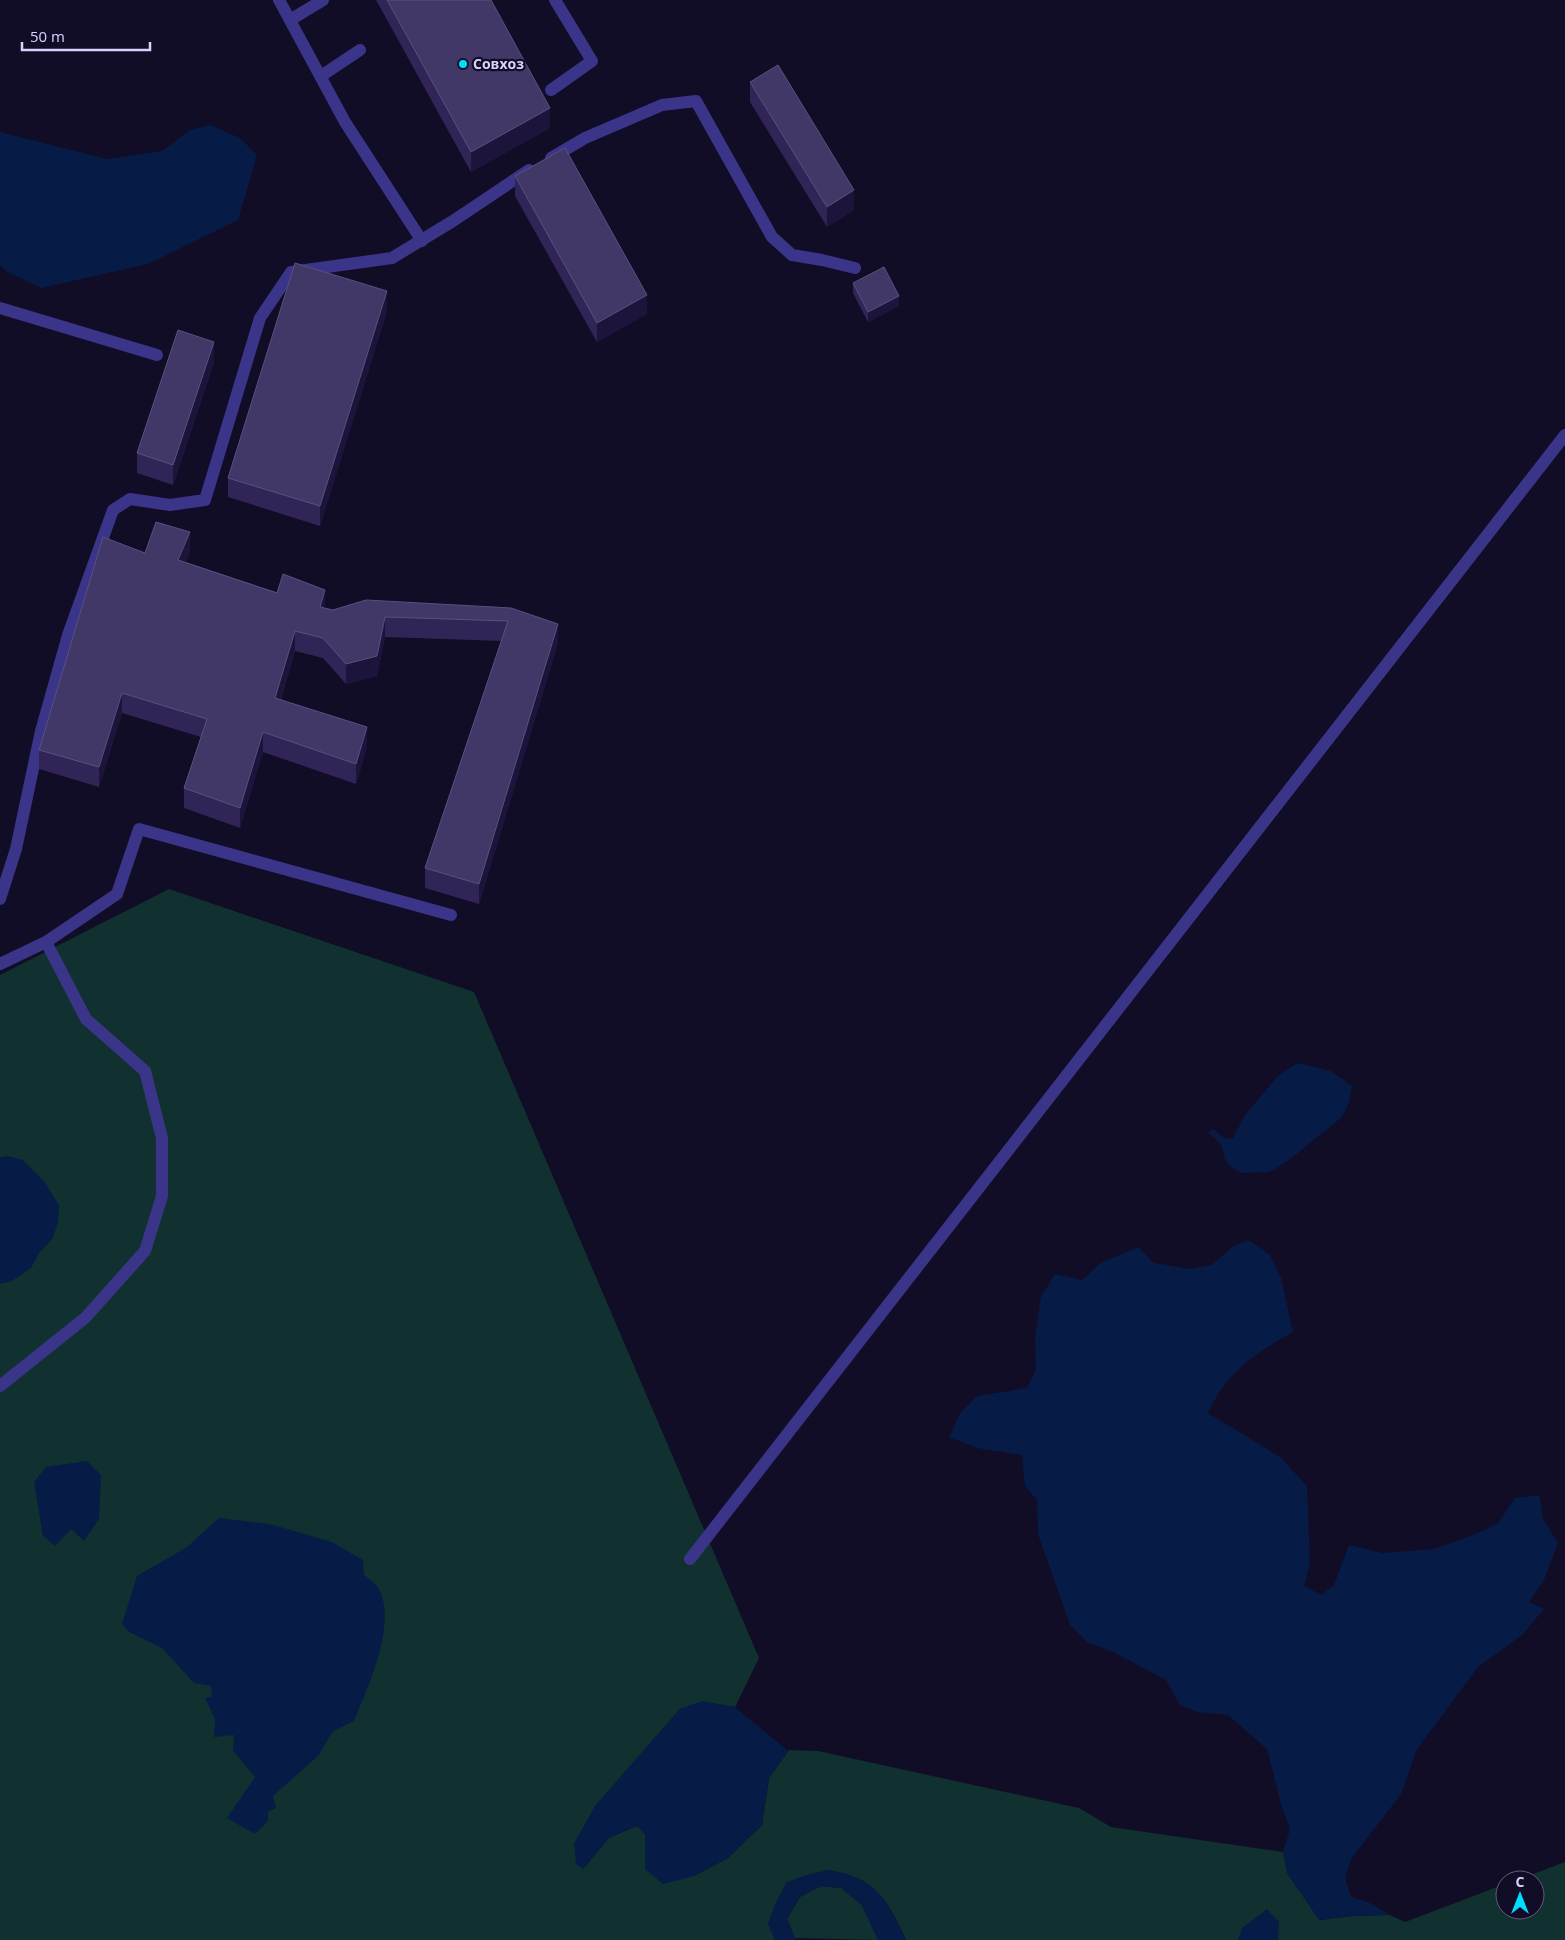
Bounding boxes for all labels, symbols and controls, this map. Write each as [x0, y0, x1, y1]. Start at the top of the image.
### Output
scale bar [22, 20, 150, 52]
text: 50 m [30, 26, 65, 46]
place label: Совхоз [473, 54, 524, 73]
marker: Совхоз [457, 58, 469, 70]
north arrow [1495, 1870, 1545, 1920]
text: С [1516, 1872, 1525, 1891]

